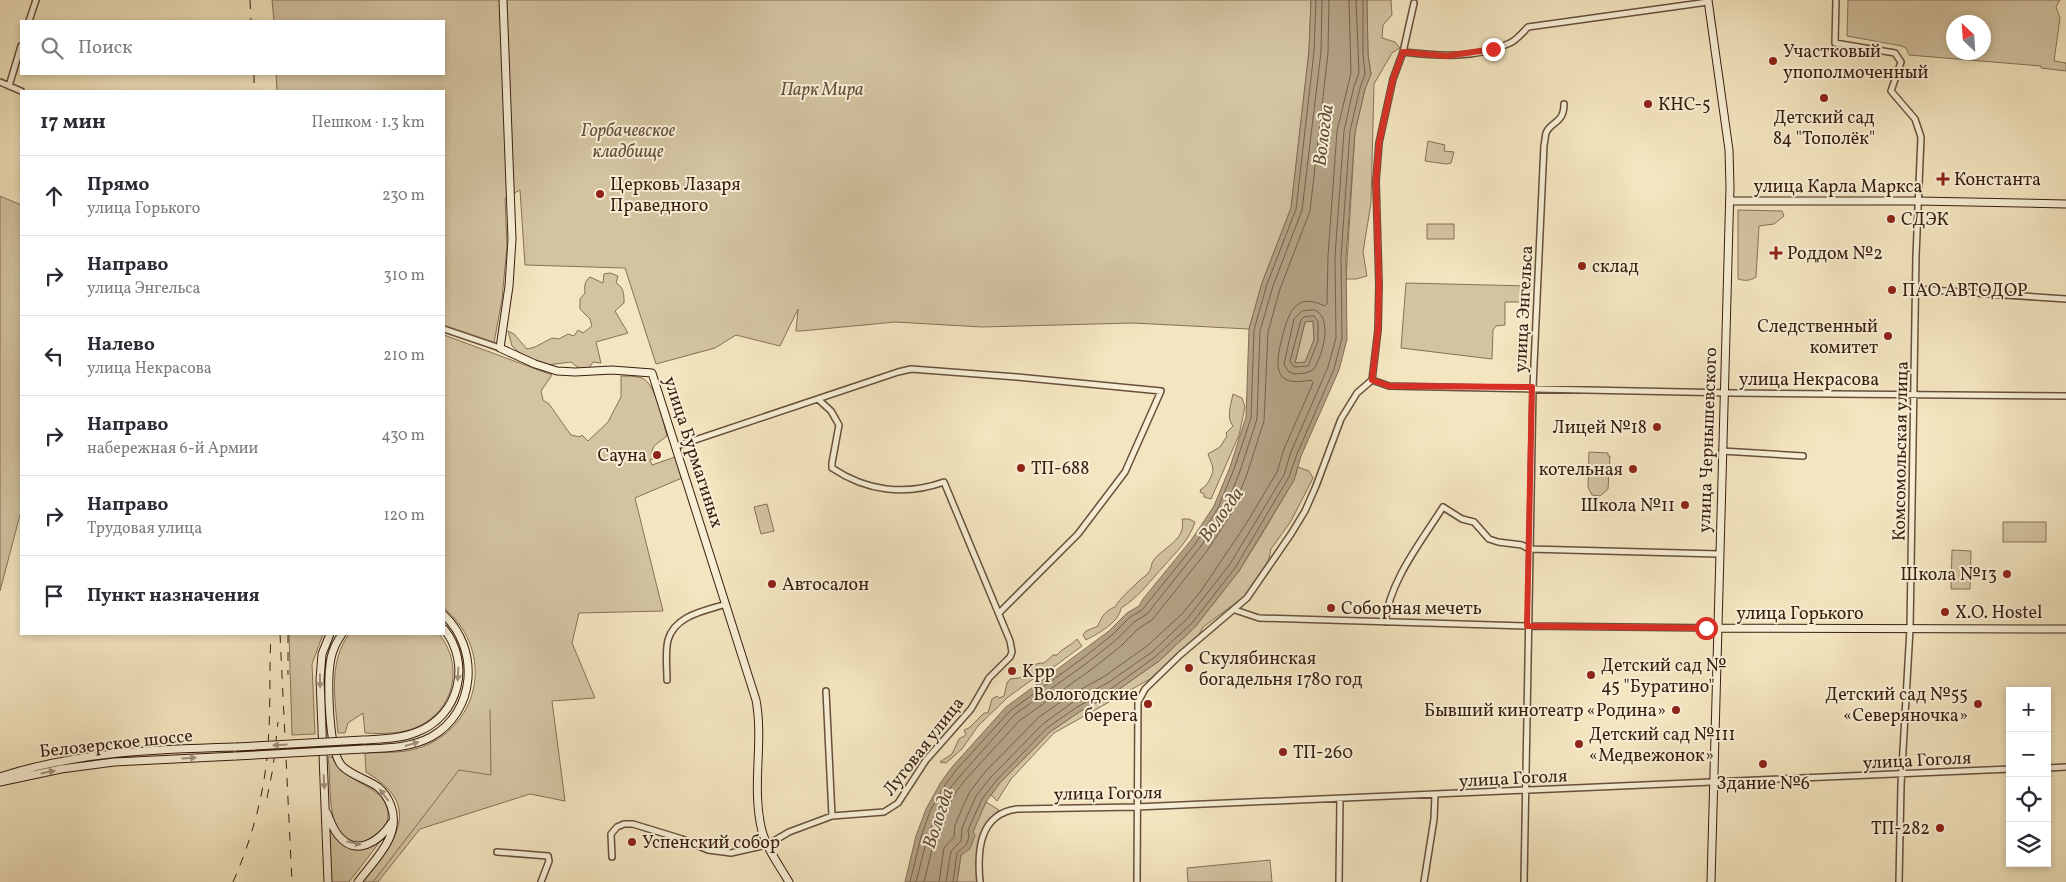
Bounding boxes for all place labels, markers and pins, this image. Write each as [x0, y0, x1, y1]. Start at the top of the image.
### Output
place label: Участковый упополмоченный [1783, 40, 1928, 86]
marker: Участковый упополмоченный [1767, 55, 1779, 67]
marker: Детский сад 84 "Тополёк" [1818, 92, 1830, 104]
place label: КНС-5 [1658, 93, 1711, 118]
marker: КНС-5 [1642, 98, 1654, 110]
place label: Детский сад 84 "Тополёк" [1773, 106, 1875, 152]
place label: Константа [1954, 168, 2041, 193]
marker: Константа [1936, 172, 1950, 186]
place label: Церковь Лазаря Праведного [610, 173, 741, 219]
marker: Церковь Лазаря Праведного [594, 188, 606, 200]
place label: СДЭК [1901, 208, 1949, 233]
marker: СДЭК [1885, 213, 1897, 225]
place label: Роддом №2 [1787, 242, 1883, 267]
marker: Роддом №2 [1769, 246, 1783, 260]
place label: склад [1592, 255, 1639, 280]
marker: склад [1576, 260, 1588, 272]
place label: ПАО АВТОДОР [1902, 279, 2028, 304]
marker: ПАО АВТОДОР [1886, 284, 1898, 296]
place label: Следственный комитет [1757, 315, 1878, 361]
marker: Следственный комитет [1882, 330, 1894, 342]
place label: Лицей №18 [1552, 416, 1647, 441]
marker: Лицей №18 [1651, 421, 1663, 433]
place label: Сауна [598, 444, 647, 469]
marker: Сауна [651, 449, 663, 461]
place label: ТП-688 [1031, 457, 1089, 482]
place label: котельная [1539, 458, 1623, 483]
marker: ТП-688 [1015, 462, 1027, 474]
marker: котельная [1627, 463, 1639, 475]
place label: Школа №11 [1581, 494, 1675, 519]
marker: Школа №11 [1679, 499, 1691, 511]
place label: Школа №13 [1900, 563, 1997, 588]
marker: Школа №13 [2001, 568, 2013, 580]
place label: Автосалон [782, 573, 869, 598]
marker: Автосалон [766, 578, 778, 590]
place label: Соборная мечеть [1341, 597, 1482, 622]
place label: X.O. Hostel [1955, 601, 2042, 626]
marker: Соборная мечеть [1325, 602, 1337, 614]
marker: X.O. Hostel [1939, 606, 1951, 618]
place label: Скулябинская богадельня 1780 год [1199, 647, 1362, 693]
place label: Детский сад № 45 "Буратино" [1601, 654, 1726, 700]
place label: Kpp [1022, 660, 1055, 685]
marker: Скулябинская богадельня 1780 год [1183, 662, 1195, 674]
marker: Kpp [1006, 665, 1018, 677]
marker: Детский сад № 45 "Буратино" [1585, 669, 1597, 681]
place label: Вологодские берега [1033, 683, 1138, 729]
place label: Детский сад №55 «Северяночка» [1825, 683, 1968, 729]
marker: Вологодские берега [1142, 698, 1154, 710]
marker: Детский сад №55 «Северяночка» [1972, 698, 1984, 710]
place label: Бывший кинотеатр «Родина» [1424, 699, 1666, 724]
marker: Бывший кинотеатр «Родина» [1670, 704, 1682, 716]
place label: Детский сад №111 «Медвежонок» [1589, 723, 1735, 769]
marker: Детский сад №111 «Медвежонок» [1573, 738, 1585, 750]
place label: ТП-260 [1293, 741, 1353, 766]
marker: ТП-260 [1277, 746, 1289, 758]
marker: Здание №6 [1757, 758, 1769, 770]
place label: Здание №6 [1716, 772, 1810, 797]
place label: ТП-282 [1871, 817, 1930, 842]
marker: ТП-282 [1934, 822, 1946, 834]
place label: Успенский собор [642, 831, 780, 856]
marker: Успенский собор [626, 836, 638, 848]

